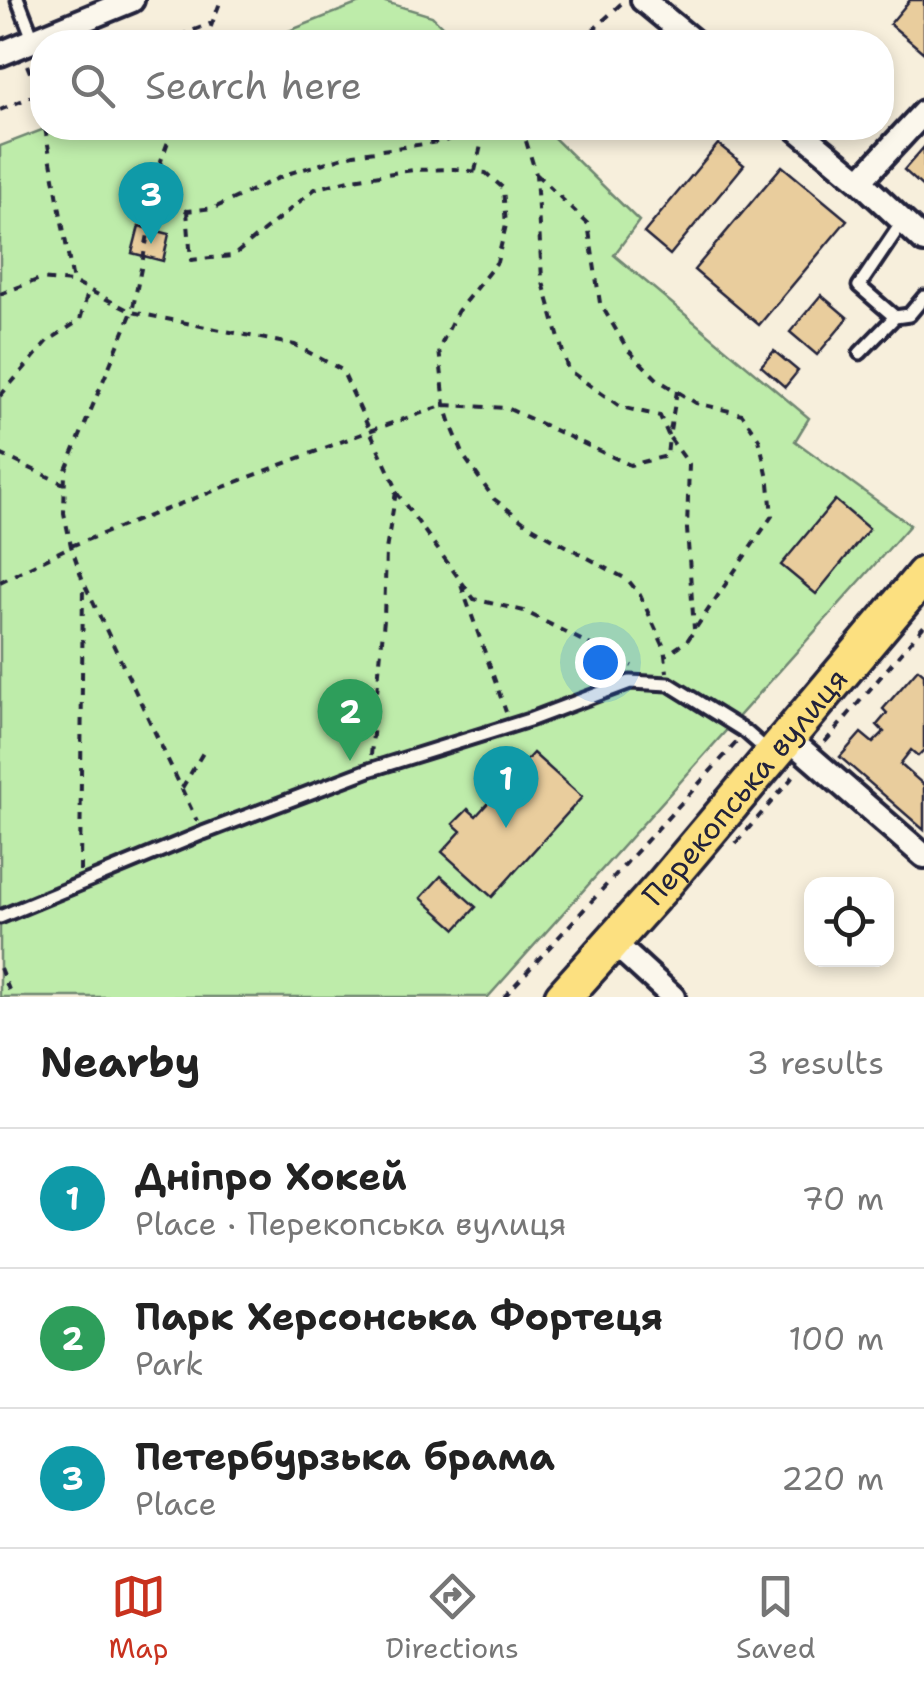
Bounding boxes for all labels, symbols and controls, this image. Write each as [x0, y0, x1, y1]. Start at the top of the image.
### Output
search box [30, 30, 894, 140]
icon: search [65, 58, 120, 113]
text: Search here [145, 60, 362, 111]
pin: 3 [118, 162, 184, 244]
your location [575, 637, 626, 688]
street label: Перекопська вулиця [633, 659, 857, 915]
pin: 2 [318, 678, 382, 761]
pin: 1 [474, 746, 538, 828]
map controls [804, 877, 894, 967]
button: locate [804, 877, 894, 967]
text: Nearby [40, 1034, 200, 1090]
text: 3 results [747, 1041, 884, 1084]
text: Дніпро Хокей [135, 1151, 407, 1202]
text: 1 [65, 1177, 80, 1220]
text: 70 m [801, 1177, 884, 1220]
text: Place · Перекопська вулиця [135, 1202, 567, 1245]
text: Парк Херсонська Фортеця [135, 1291, 663, 1342]
text: 2 [61, 1317, 84, 1360]
text: 100 m [788, 1317, 884, 1360]
text: Park [135, 1342, 204, 1385]
text: Петербурзька брама [135, 1431, 555, 1482]
text: 3 [61, 1457, 84, 1500]
text: 220 m [781, 1457, 884, 1500]
text: Place [135, 1482, 217, 1525]
tab: Map [109, 1569, 168, 1667]
tab: Directions [385, 1569, 519, 1667]
tab: Saved [736, 1569, 815, 1667]

